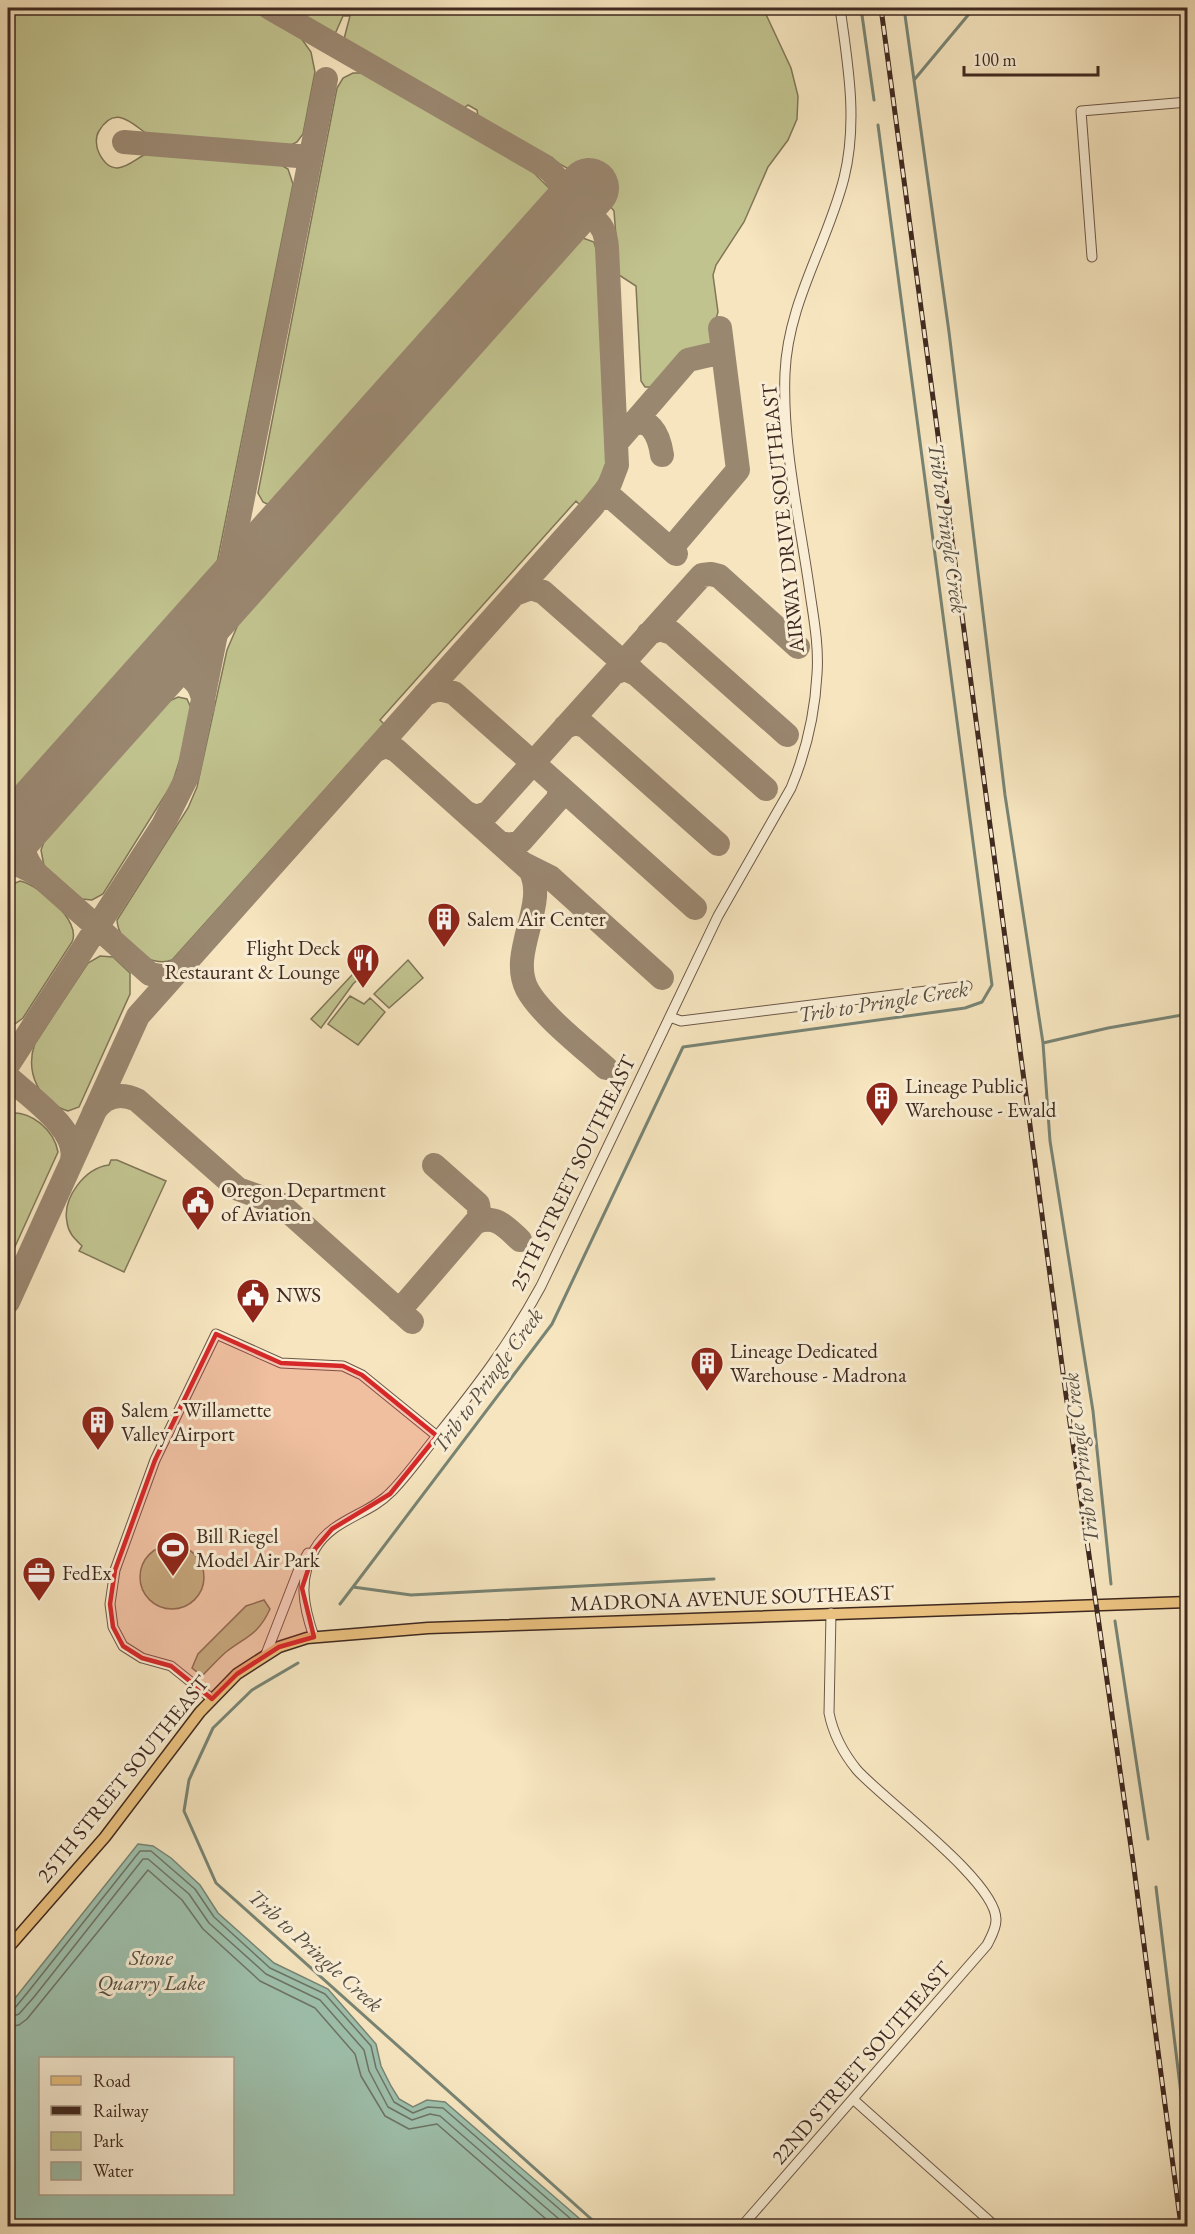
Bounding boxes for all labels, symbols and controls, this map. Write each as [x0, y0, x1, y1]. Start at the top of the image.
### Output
scale bar [964, 39, 1098, 77]
text: 100 m [973, 48, 1017, 71]
street label: AIRWAY DRIVE SOUTHEAST [755, 381, 810, 655]
water label: Trib to Pringle Creek [921, 441, 974, 615]
building icon: Salem Air Center [426, 901, 462, 948]
place label: Salem Air Center [467, 905, 606, 932]
place label: Flight Deck Restaurant & Lounge [165, 934, 341, 985]
restaurant icon: Flight Deck Restaurant & Lounge [345, 942, 381, 989]
water label: Trib to Pringle Creek [796, 974, 970, 1029]
street label: 25TH STREET SOUTHEAST [504, 1050, 642, 1295]
place label: Lineage Public Warehouse - Ewald [905, 1072, 1057, 1123]
building icon: Lineage Public Warehouse - Ewald [864, 1080, 900, 1127]
place label: Oregon Department of Aviation [221, 1176, 386, 1227]
public building icon: Oregon Department of Aviation [180, 1184, 216, 1231]
public building icon: NWS [235, 1277, 271, 1324]
place label: NWS [276, 1281, 321, 1308]
water label: Trib to Pringle Creek [425, 1302, 550, 1458]
place label: Lineage Dedicated Warehouse - Madrona [730, 1337, 907, 1388]
building icon: Lineage Dedicated Warehouse - Madrona [689, 1345, 725, 1392]
water label: Trib to Pringle Creek [1056, 1371, 1105, 1545]
place label: Salem - Willamette Valley Airport [121, 1396, 271, 1447]
building icon: Salem - Willamette Valley Airport [80, 1404, 116, 1451]
place label: Bill Riegel Model Air Park [196, 1522, 321, 1573]
sports icon: Bill Riegel Model Air Park [155, 1530, 191, 1577]
office icon: FedEx [21, 1555, 57, 1602]
place label: FedEx [62, 1559, 112, 1586]
street label: MADRONA AVENUE SOUTHEAST [570, 1578, 895, 1617]
street label: 25TH STREET SOUTHEAST [31, 1669, 215, 1888]
water label: Trib to Pringle Creek [242, 1882, 389, 2019]
water label: Stone Quarry Lake [97, 1943, 205, 1997]
street label: 22ND STREET SOUTHEAST [765, 1955, 957, 2170]
legend [39, 2057, 234, 2195]
text: Road [93, 2069, 132, 2092]
text: Railway [93, 2099, 149, 2122]
text: Park [93, 2129, 124, 2152]
text: Water [93, 2159, 134, 2182]

